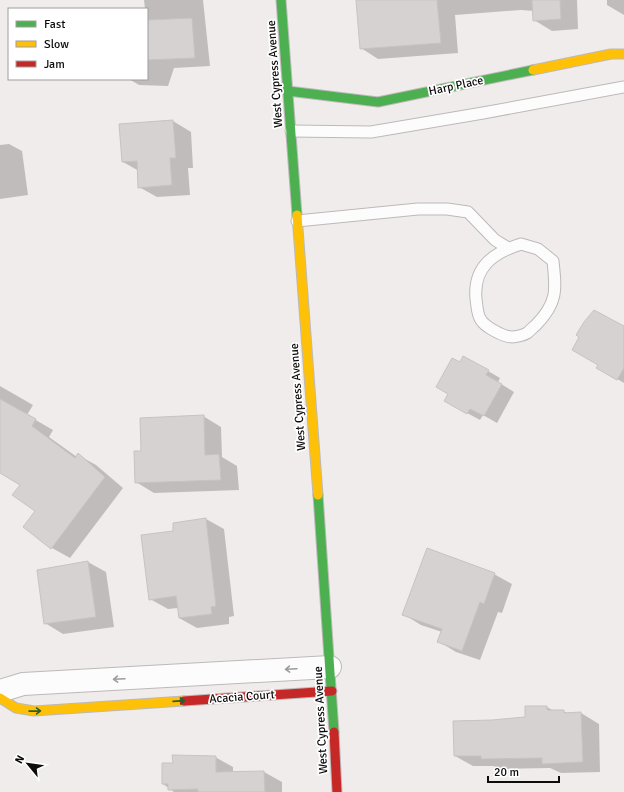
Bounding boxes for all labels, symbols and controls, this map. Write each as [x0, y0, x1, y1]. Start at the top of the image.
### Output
legend [8, 8, 148, 80]
text: Fast [44, 17, 65, 32]
street label: West Cypress Avenue [264, 20, 286, 128]
text: Slow [44, 37, 69, 52]
text: Jam [44, 57, 65, 72]
street label: Harp Place [427, 73, 485, 99]
street label: West Cypress Avenue [287, 343, 309, 451]
one-way arrow [285, 665, 298, 673]
street label: West Cypress Avenue [311, 666, 331, 774]
one-way arrow [113, 675, 126, 682]
street label: Acacia Court [209, 687, 275, 707]
one-way arrow [172, 698, 185, 705]
one-way arrow [28, 707, 41, 715]
north arrow [8, 744, 48, 784]
text: N [12, 753, 27, 766]
scale bar [488, 758, 559, 784]
text: 20 m [494, 765, 519, 780]

